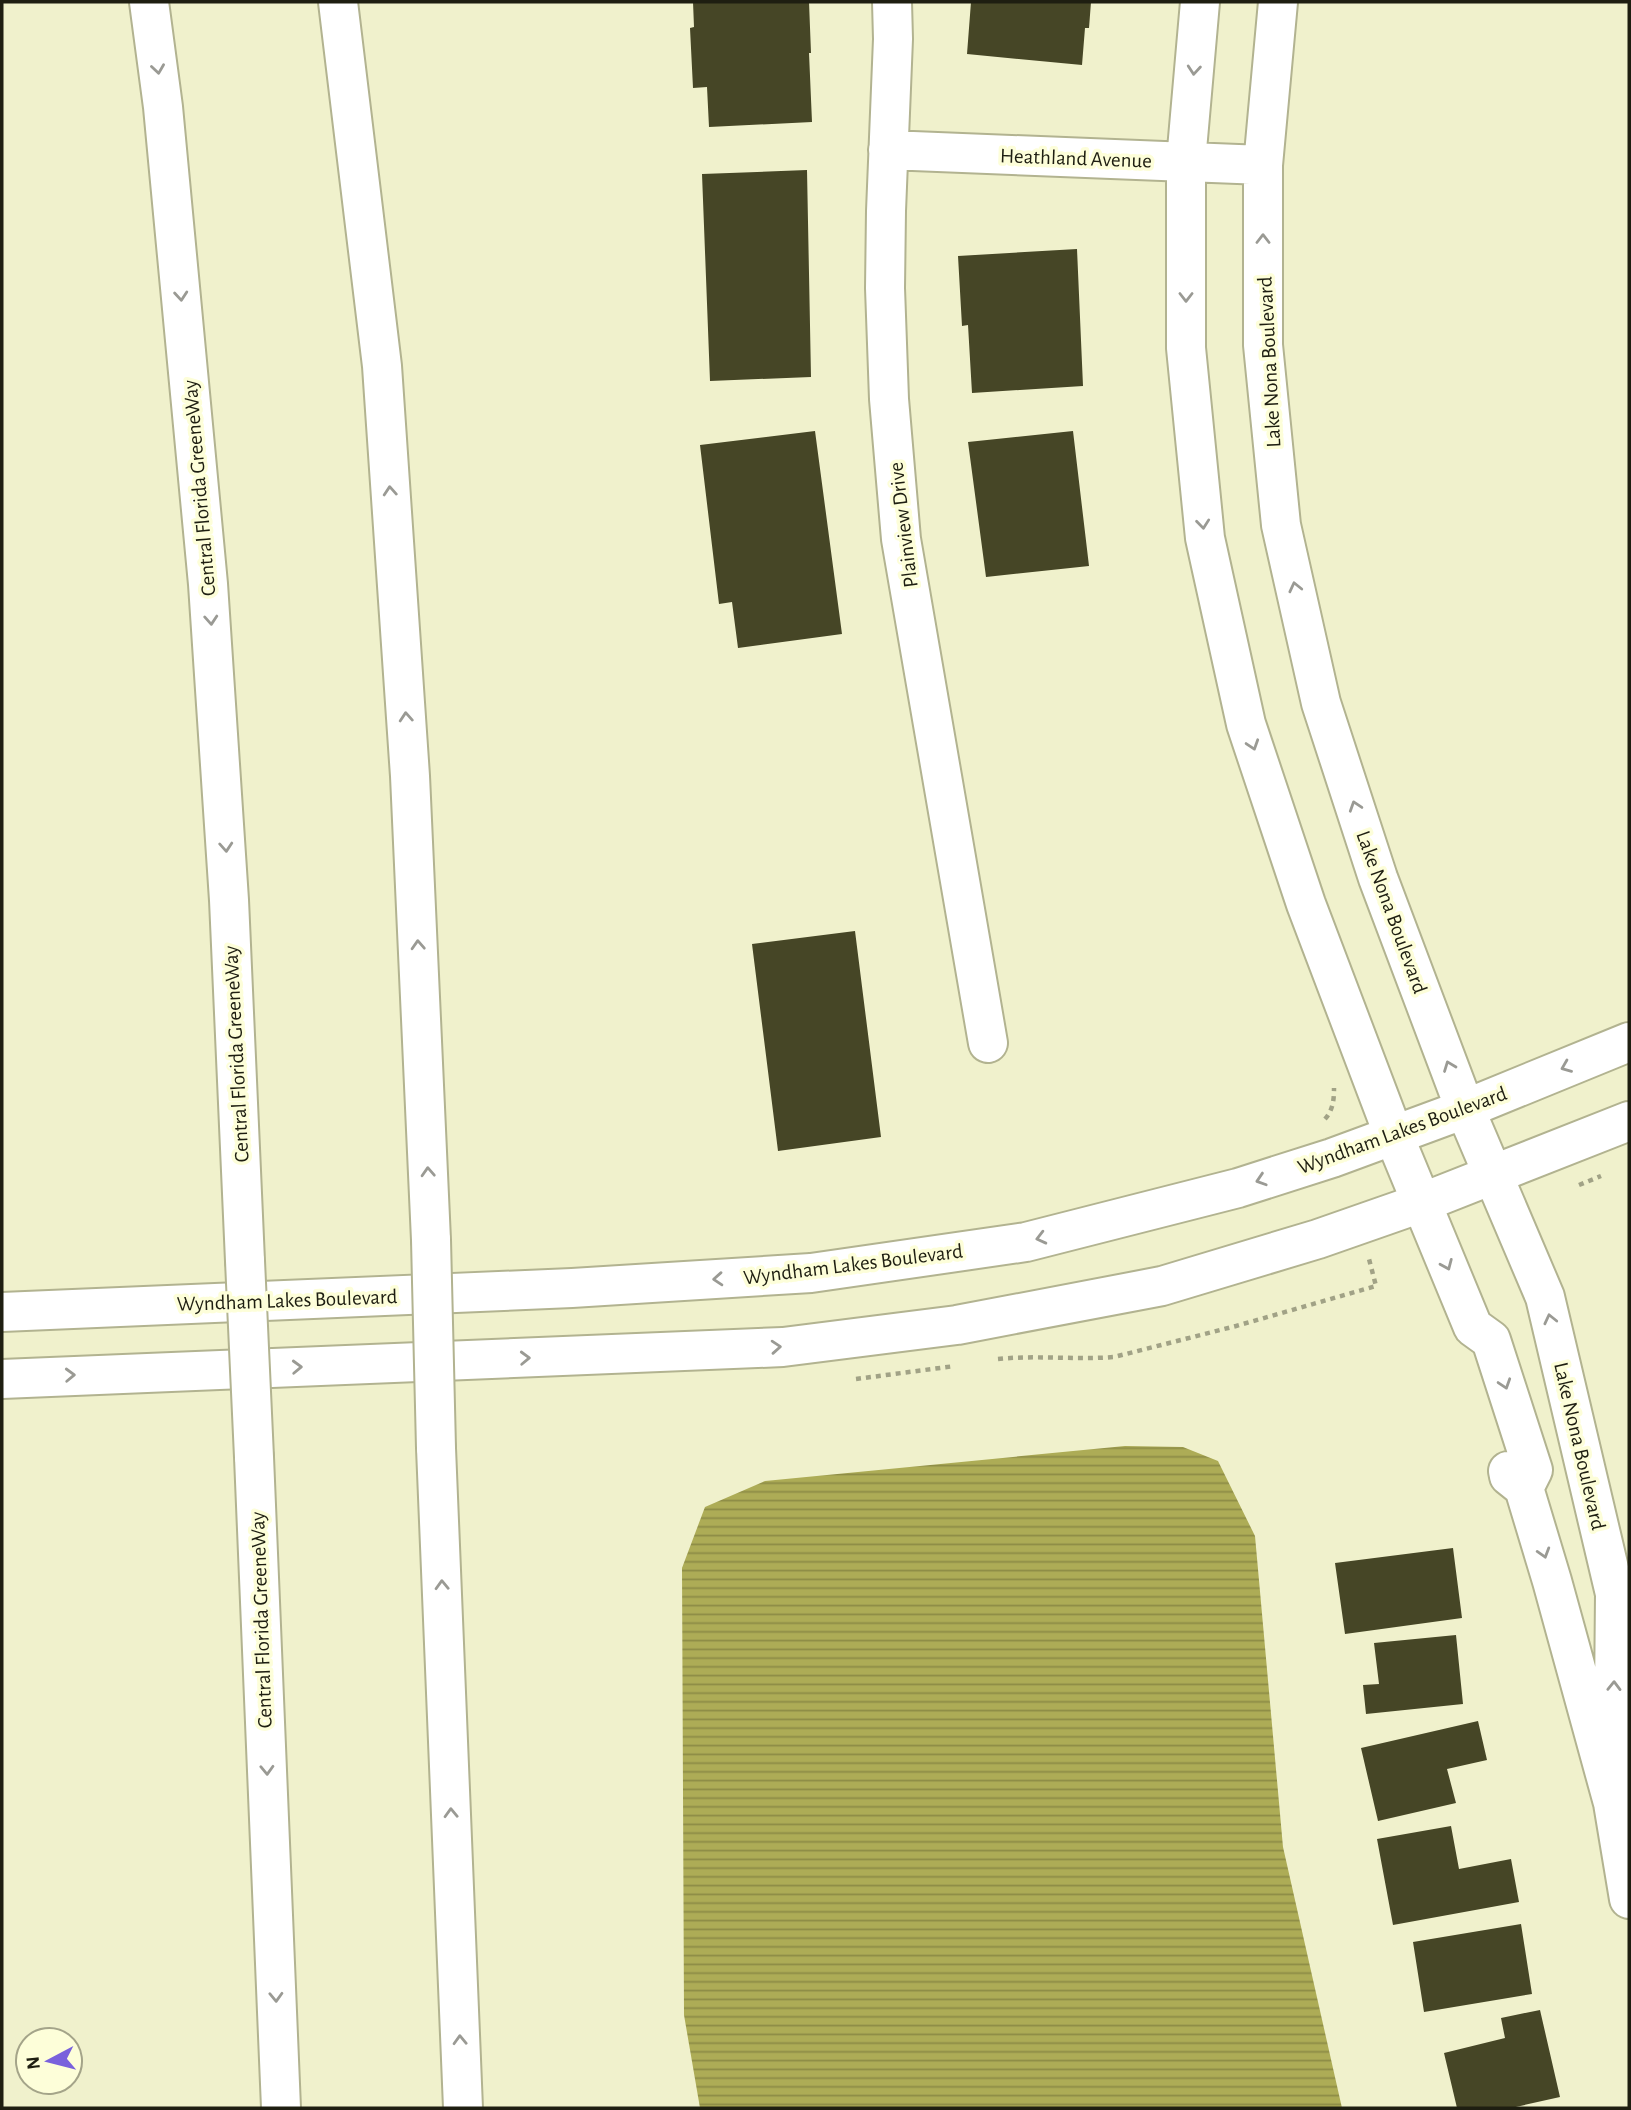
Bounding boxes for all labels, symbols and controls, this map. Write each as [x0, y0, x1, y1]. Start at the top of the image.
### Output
one-way arrow [151, 64, 166, 75]
one-way arrow [1187, 65, 1202, 76]
street label: Heathland Avenue [1000, 145, 1152, 172]
one-way arrow [1255, 234, 1271, 244]
street label: Lake Nona Boulevard [1255, 276, 1284, 448]
one-way arrow [173, 291, 188, 302]
one-way arrow [1178, 292, 1194, 303]
street label: Central Florida GreeneWay [180, 379, 219, 597]
street label: Plainview Drive [885, 461, 922, 589]
one-way arrow [383, 485, 398, 496]
one-way arrow [1195, 518, 1210, 529]
one-way arrow [1289, 581, 1303, 593]
one-way arrow [203, 615, 218, 626]
one-way arrow [399, 712, 414, 723]
one-way arrow [1245, 739, 1259, 751]
one-way arrow [1348, 801, 1363, 813]
street label: Lake Nona Boulevard [1352, 828, 1431, 996]
one-way arrow [218, 842, 233, 853]
one-way arrow [410, 939, 425, 950]
street label: Central Florida GreeneWay [220, 945, 253, 1163]
one-way arrow [1560, 1059, 1572, 1073]
one-way arrow [1444, 1061, 1458, 1073]
street label: Wyndham Lakes Boulevard [1295, 1083, 1510, 1178]
one-way arrow [421, 1166, 436, 1177]
one-way arrow [1255, 1172, 1267, 1187]
one-way arrow [1035, 1230, 1047, 1244]
street label: Wyndham Lakes Boulevard [742, 1241, 964, 1288]
one-way arrow [1439, 1258, 1453, 1270]
one-way arrow [712, 1271, 723, 1286]
street label: Wyndham Lakes Boulevard [176, 1286, 398, 1315]
one-way arrow [1544, 1313, 1558, 1325]
one-way arrow [771, 1339, 782, 1354]
one-way arrow [519, 1350, 530, 1365]
one-way arrow [292, 1359, 303, 1374]
street label: Lake Nona Boulevard [1550, 1360, 1609, 1532]
one-way arrow [65, 1368, 76, 1383]
one-way arrow [1497, 1378, 1511, 1390]
street label: Central Florida GreeneWay [247, 1511, 276, 1729]
one-way arrow [1535, 1546, 1550, 1558]
one-way arrow [434, 1580, 449, 1591]
one-way arrow [1606, 1680, 1622, 1691]
one-way arrow [260, 1764, 275, 1775]
one-way arrow [444, 1807, 459, 1818]
one-way arrow [269, 1992, 284, 2003]
north arrow [14, 2026, 84, 2096]
one-way arrow [453, 2034, 468, 2045]
text: N [23, 2055, 44, 2071]

